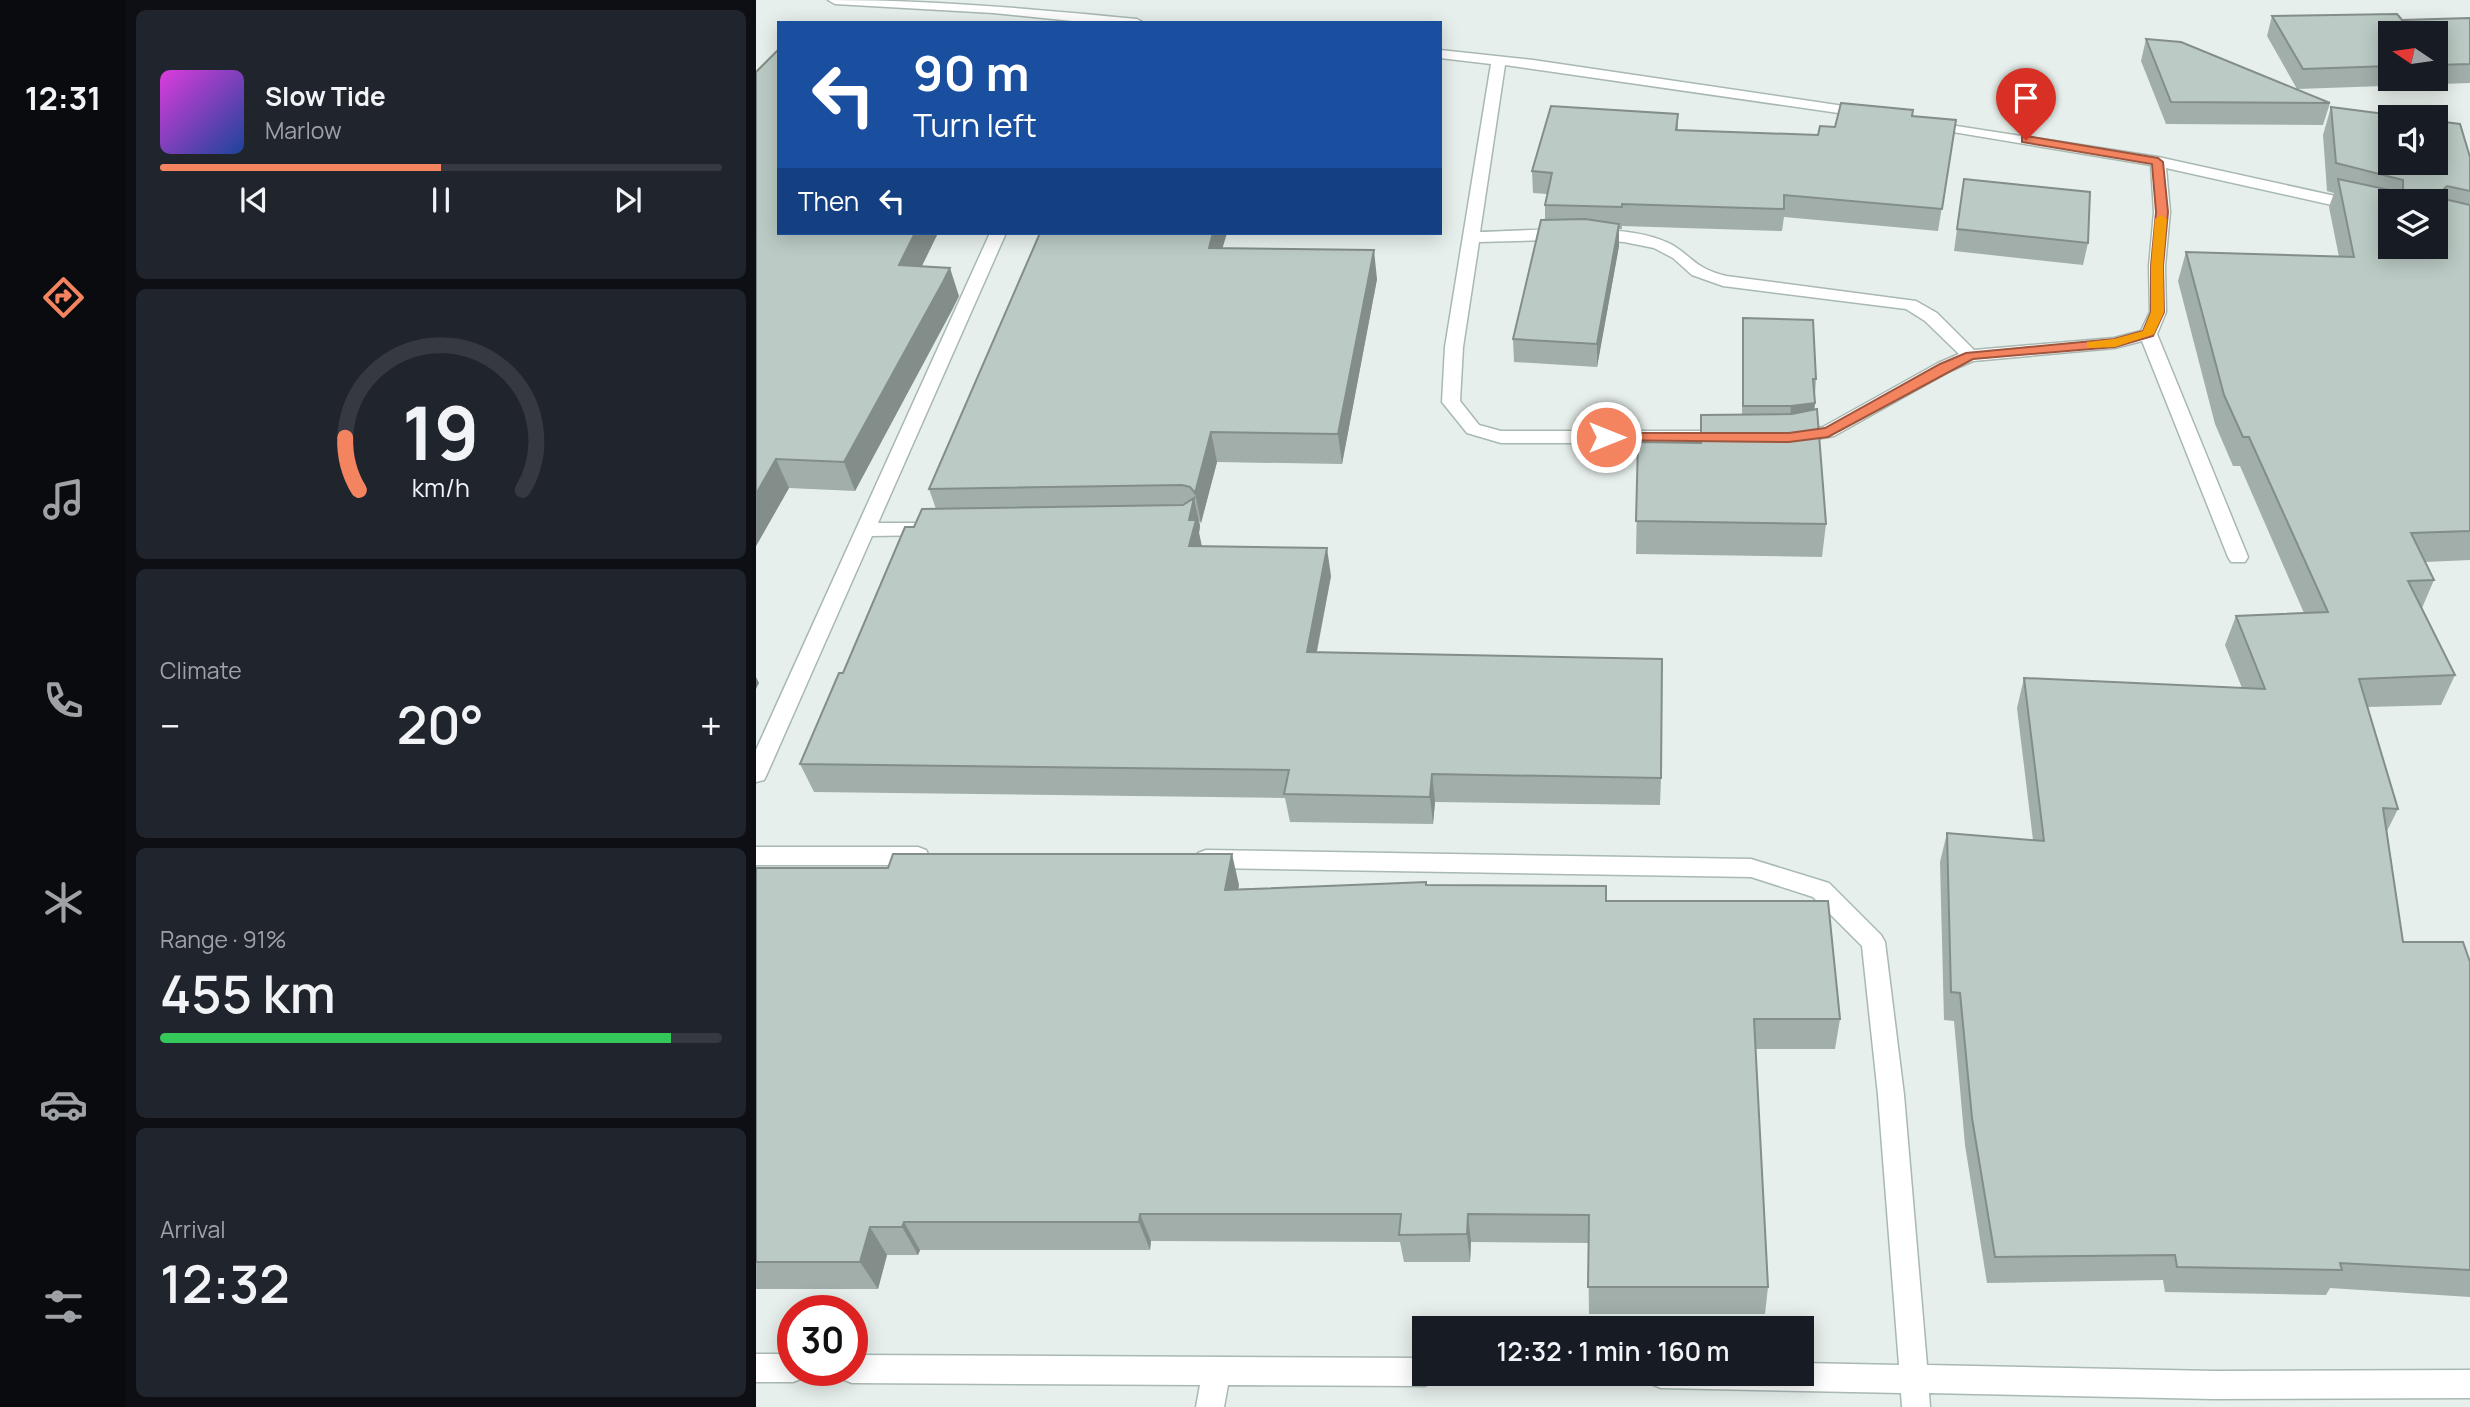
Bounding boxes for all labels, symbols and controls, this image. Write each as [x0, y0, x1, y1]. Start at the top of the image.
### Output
north arrow [2378, 21, 2448, 91]
map controls [2378, 21, 2448, 259]
text: 90 m [913, 39, 1030, 106]
icon: left [798, 49, 889, 140]
pin [1996, 68, 2056, 140]
text: 12:31 [25, 76, 101, 120]
text: Slow Tide [265, 78, 386, 114]
icon: arrive [2007, 79, 2045, 117]
text: Turn left [913, 103, 1037, 147]
button: sound [2378, 105, 2448, 175]
text: Marlow [265, 114, 342, 146]
icon: previous [235, 181, 273, 219]
icon: pause [422, 181, 460, 219]
icon: next [609, 181, 647, 219]
icon: left [873, 182, 911, 220]
text: Then [798, 183, 859, 219]
button: layers [2378, 189, 2448, 259]
icon: directions [39, 273, 88, 322]
text: 19 [402, 383, 480, 483]
position arrow [1569, 400, 1643, 474]
text: km/h [412, 470, 470, 505]
icon: music [39, 475, 88, 524]
text: Climate [160, 654, 242, 686]
icon: phone [39, 676, 88, 725]
text: 20° [397, 689, 484, 760]
text: − [160, 699, 181, 751]
text: + [700, 699, 722, 751]
icon: climate [39, 878, 88, 927]
text: Range · 91% [160, 923, 286, 955]
text: 455 km [160, 958, 336, 1029]
icon: car [39, 1080, 88, 1129]
text: Arrival [160, 1213, 226, 1245]
text: 12:32 [160, 1248, 290, 1319]
icon: filters [39, 1282, 88, 1331]
speed limit sign: 30 [777, 1295, 868, 1386]
text: 12:32 · 1 min · 160 m [1497, 1333, 1729, 1369]

